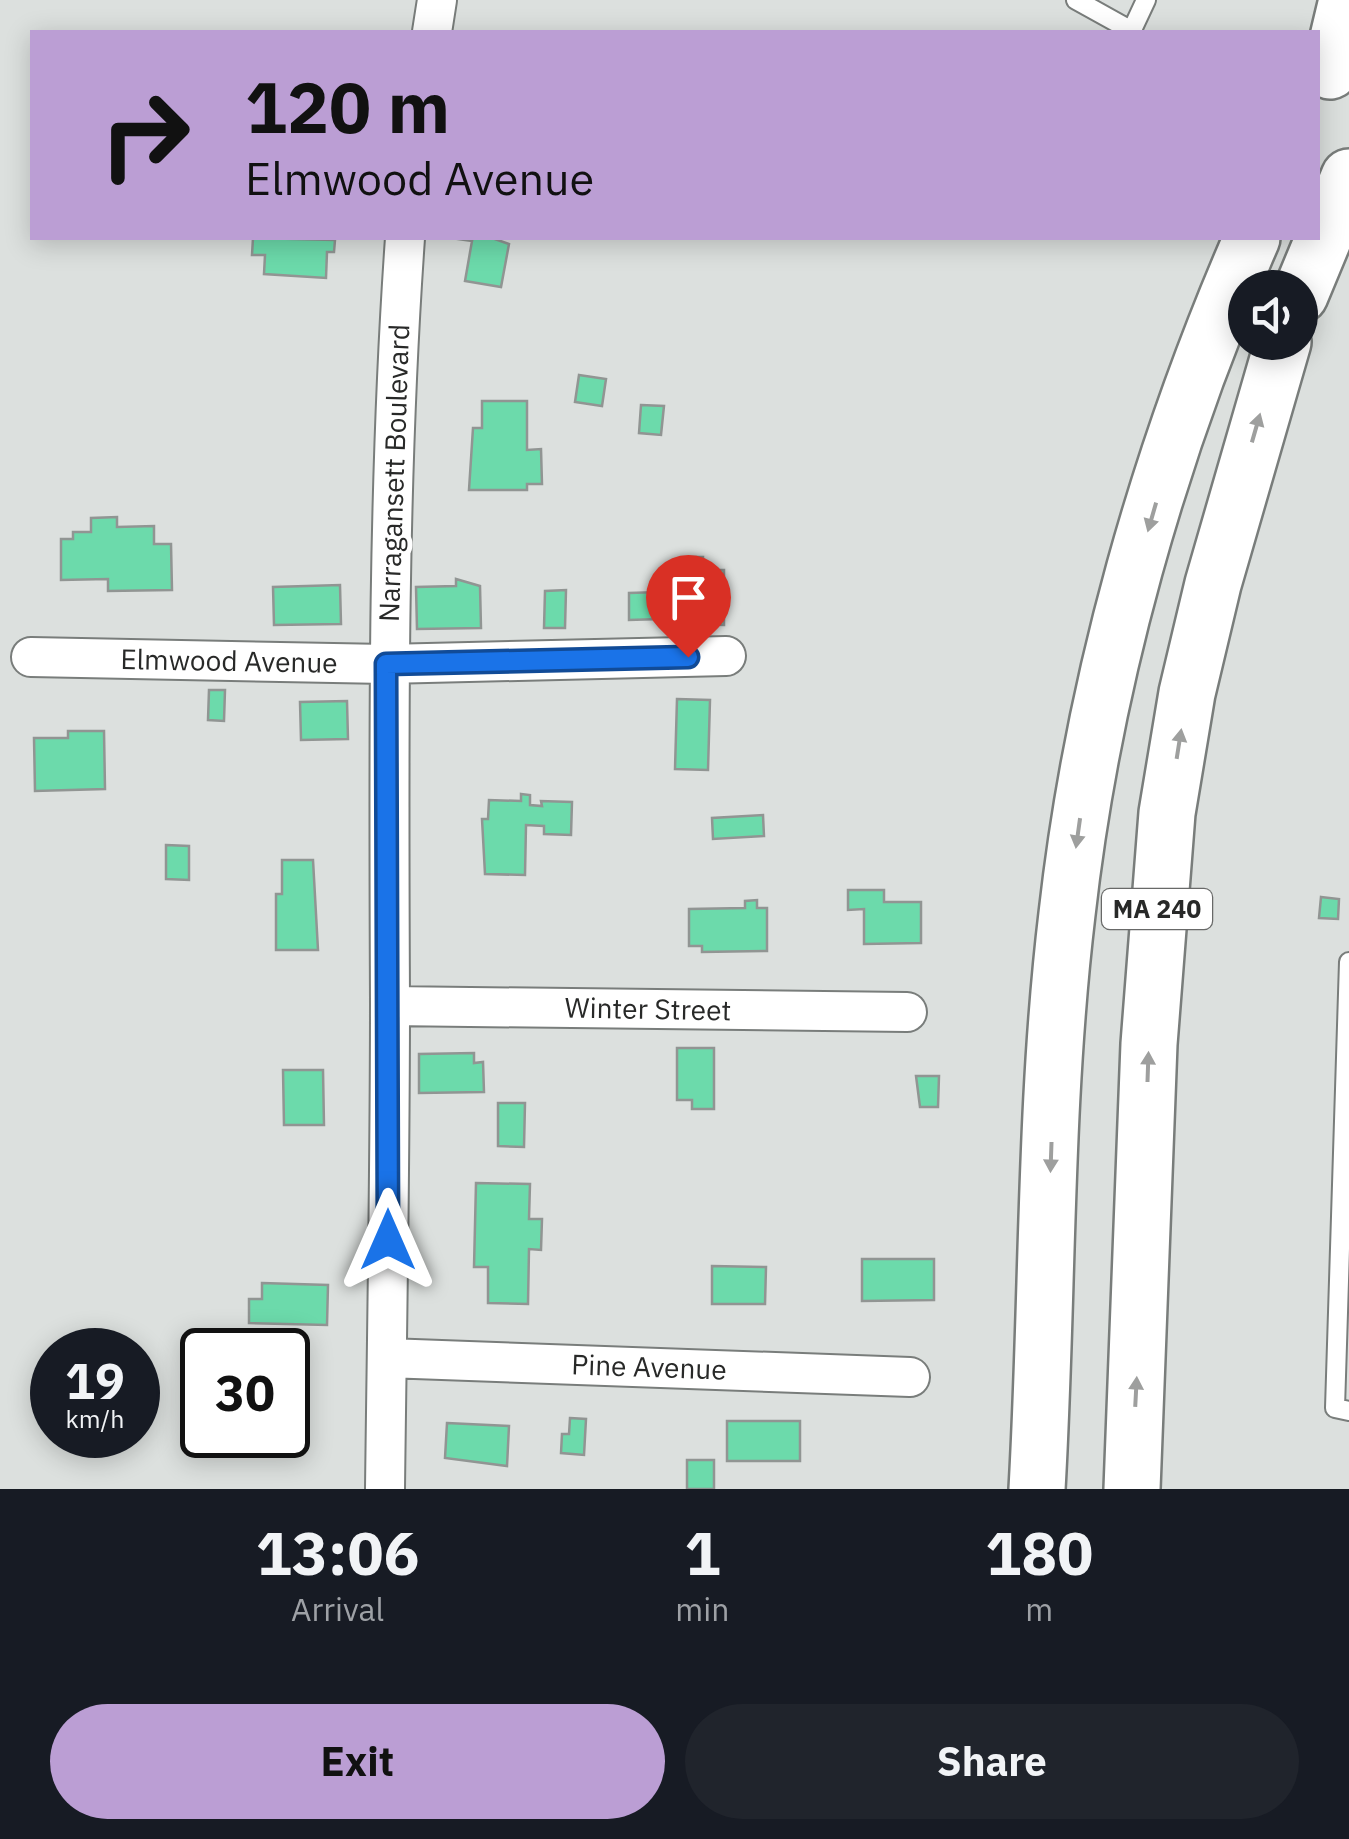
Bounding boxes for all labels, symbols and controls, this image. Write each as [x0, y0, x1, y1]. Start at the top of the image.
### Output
text: 120 m [245, 61, 450, 152]
icon: right [80, 70, 210, 200]
text: Elmwood Avenue [245, 149, 594, 207]
map controls [1228, 270, 1318, 360]
button: sound [1228, 270, 1318, 360]
street label: Narragansett Boulevard [370, 323, 417, 623]
one-way arrow [1249, 412, 1265, 443]
one-way arrow [1144, 502, 1159, 533]
pin [646, 555, 731, 658]
icon: arrive [661, 570, 716, 625]
street label: Elmwood Avenue [120, 640, 338, 681]
one-way arrow [1171, 727, 1187, 759]
one-way arrow [1069, 818, 1085, 850]
road number: MA 240 [1102, 889, 1212, 929]
street label: Winter Street [564, 989, 732, 1028]
one-way arrow [1140, 1050, 1156, 1082]
one-way arrow [1043, 1141, 1059, 1173]
position arrow [336, 1188, 440, 1292]
speed limit sign: 30 [180, 1328, 310, 1458]
street label: Pine Avenue [571, 1345, 727, 1388]
text: 19 [65, 1348, 125, 1413]
one-way arrow [1129, 1375, 1145, 1407]
text: km/h [66, 1402, 124, 1435]
text: 13:06 [256, 1513, 420, 1592]
text: 1 [684, 1513, 720, 1592]
text: 180 [985, 1513, 1093, 1592]
text: Arrival [291, 1588, 384, 1630]
text: min [675, 1588, 729, 1630]
text: m [1025, 1588, 1053, 1630]
button: Exit [50, 1704, 665, 1819]
button: Share [685, 1704, 1299, 1819]

